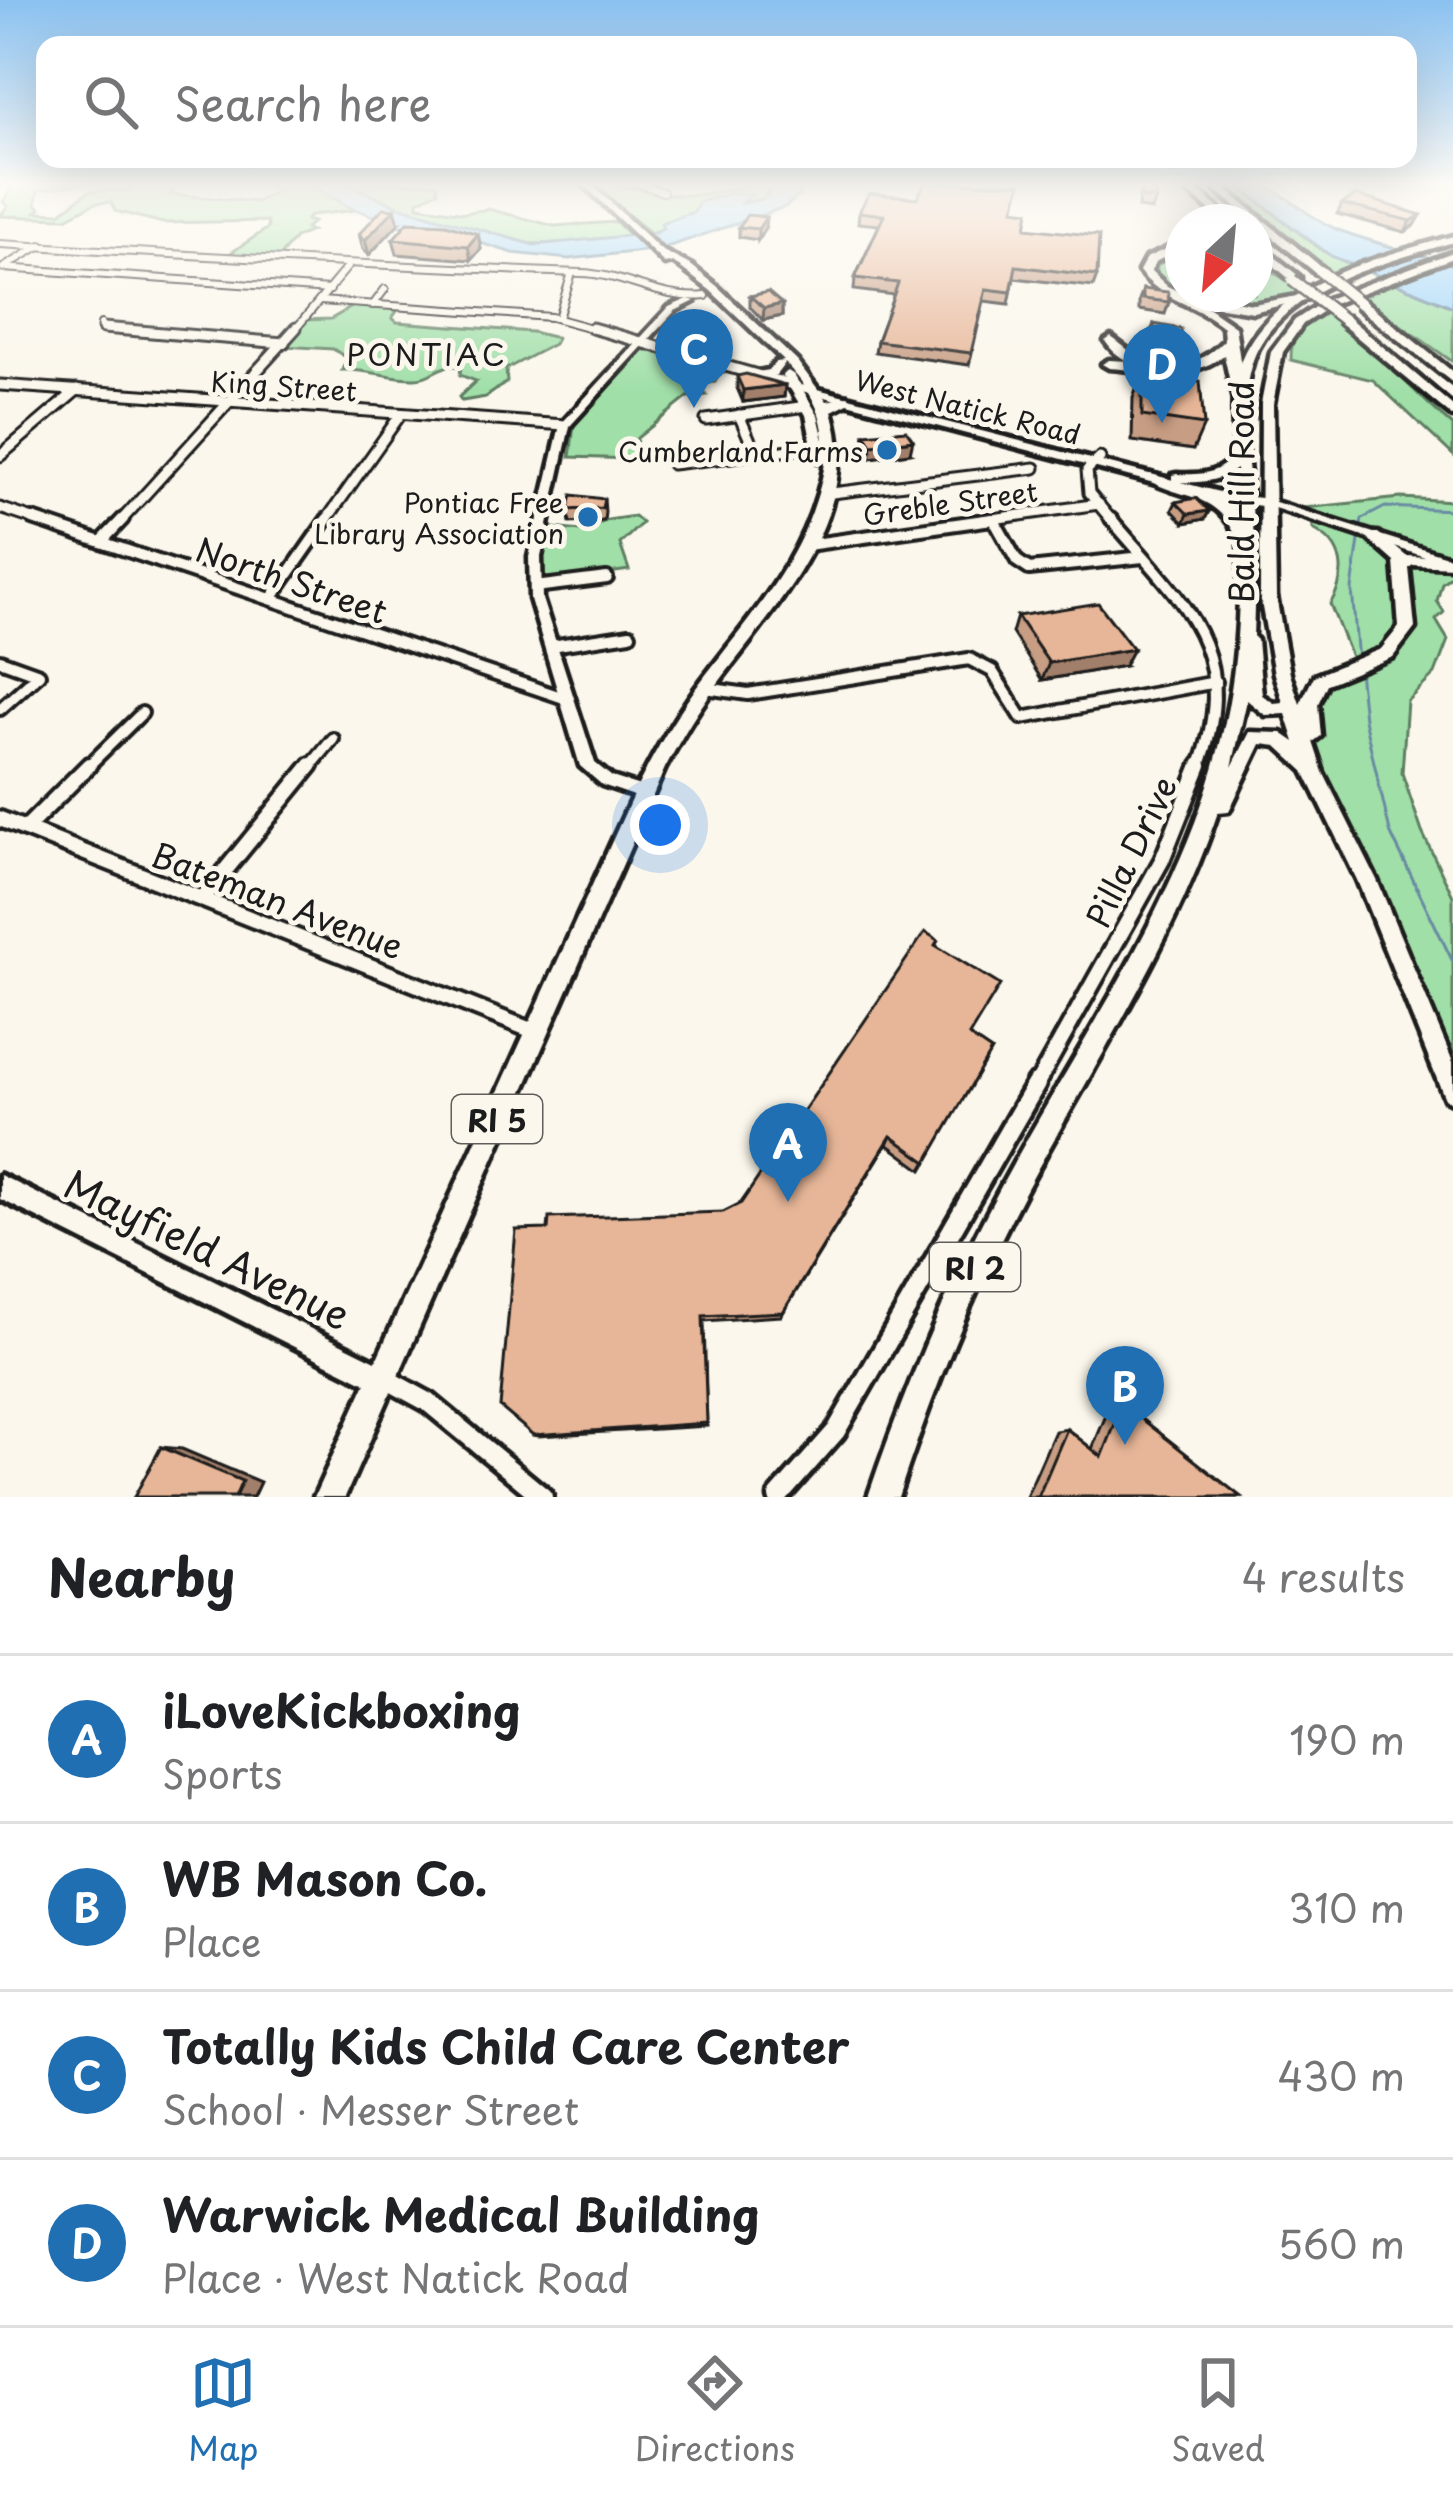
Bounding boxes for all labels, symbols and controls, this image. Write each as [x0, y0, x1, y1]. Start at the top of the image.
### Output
search box [36, 36, 1417, 168]
text: Search here [174, 68, 431, 136]
icon: search [78, 69, 144, 135]
north arrow [1165, 204, 1273, 312]
pin: C [655, 309, 733, 408]
pin: D [1123, 324, 1201, 423]
district label: PONTIAC [346, 331, 508, 376]
street label: West Natick Road [851, 358, 1085, 454]
street label: King Street [210, 359, 358, 411]
street label: Bald Hill Road [1215, 381, 1265, 603]
place label: Cumberland Farms [618, 430, 863, 471]
marker: Cumberland Farms [874, 437, 900, 463]
street label: Greble Street [860, 469, 1040, 535]
place label: Pontiac Free Library Association [314, 481, 564, 553]
marker: Pontiac Free Library Association [575, 504, 601, 530]
street label: North Street [190, 523, 394, 635]
street label: Pilla Drive [1072, 767, 1188, 935]
your location [630, 795, 690, 855]
street label: Bateman Avenue [145, 828, 411, 970]
road number: RI 5 [452, 1095, 542, 1143]
pin: A [749, 1103, 827, 1202]
street label: Mayfield Avenue [55, 1153, 361, 1343]
road number: RI 2 [930, 1243, 1020, 1291]
pin: B [1086, 1346, 1164, 1445]
text: Nearby [48, 1537, 235, 1614]
text: 4 results [1242, 1546, 1405, 1605]
text: iLoveKickboxing [162, 1675, 520, 1743]
text: A [72, 1709, 102, 1768]
text: 190 m [1289, 1709, 1405, 1768]
text: Sports [162, 1743, 282, 1802]
text: WB Mason Co. [162, 1843, 487, 1911]
text: B [74, 1877, 100, 1936]
text: 310 m [1288, 1877, 1405, 1936]
text: Place [162, 1911, 262, 1970]
text: Totally Kids Child Care Center [162, 2011, 850, 2079]
text: C [72, 2045, 102, 2104]
text: 430 m [1278, 2045, 1405, 2104]
text: School · Messer Street [162, 2079, 579, 2138]
text: Warwick Medical Building [162, 2179, 760, 2247]
text: D [71, 2213, 103, 2272]
text: 560 m [1278, 2213, 1405, 2272]
text: Place · West Natick Road [162, 2247, 630, 2306]
tab: Map [188, 2350, 259, 2472]
tab: Directions [635, 2350, 795, 2472]
tab: Saved [1171, 2350, 1265, 2472]

